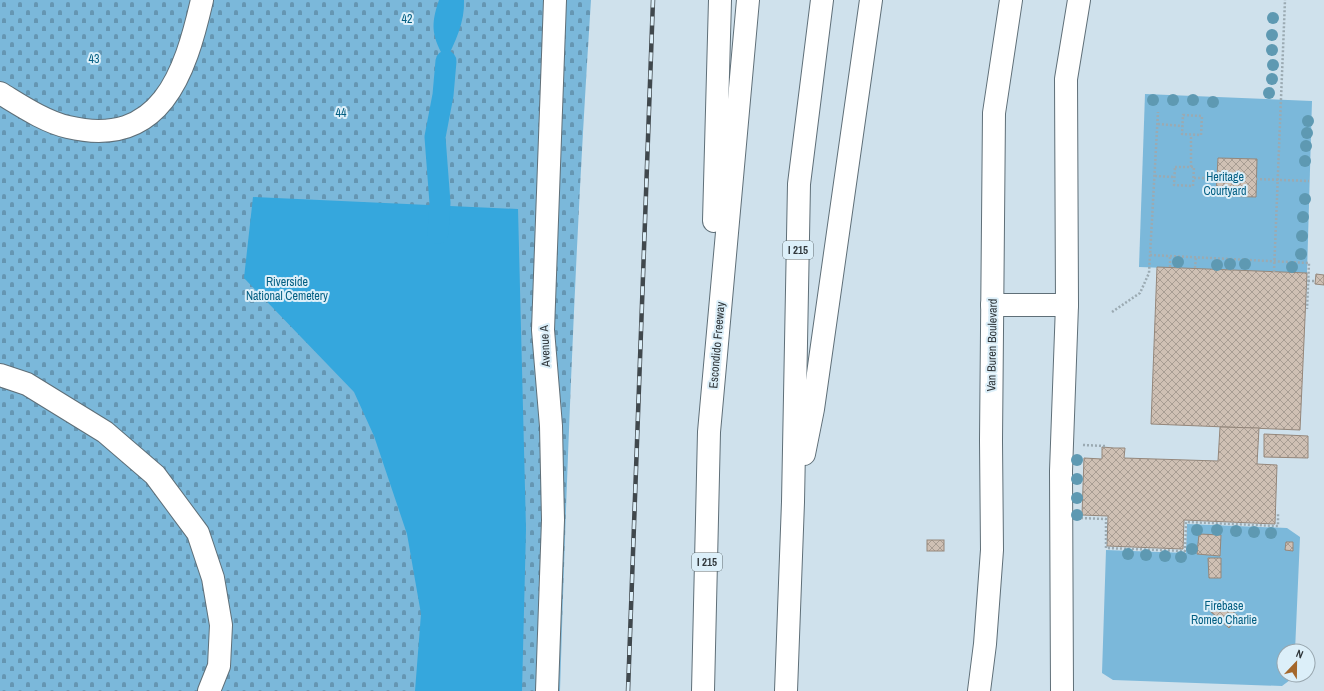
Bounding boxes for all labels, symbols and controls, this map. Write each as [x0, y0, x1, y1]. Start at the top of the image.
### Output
park label: 42 [402, 11, 412, 27]
park label: 43 [89, 51, 99, 67]
park label: 44 [336, 105, 347, 121]
park label: Heritage Courtyard [1203, 169, 1247, 199]
road number: I 215 [783, 241, 813, 259]
park label: Riverside National Cemetery [246, 274, 328, 304]
street label: Van Buren Boulevard [983, 298, 1001, 392]
street label: Escondido Freeway [705, 301, 729, 389]
street label: Avenue A [536, 324, 554, 368]
road number: I 215 [692, 553, 722, 571]
park label: Firebase Romeo Charlie [1191, 598, 1257, 628]
north arrow [1276, 643, 1316, 683]
text: N [1294, 646, 1305, 661]

